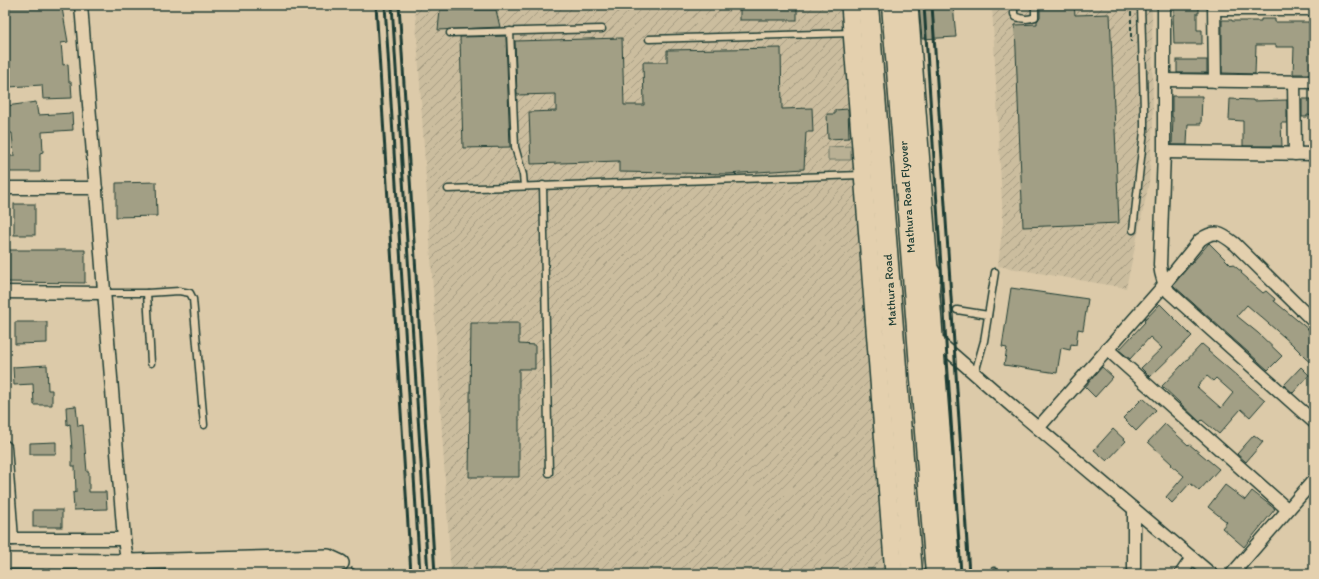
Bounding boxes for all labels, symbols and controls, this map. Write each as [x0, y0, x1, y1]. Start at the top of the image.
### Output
street label: Mathura Road Flyover [896, 140, 918, 253]
street label: Mathura Road [880, 253, 900, 327]

